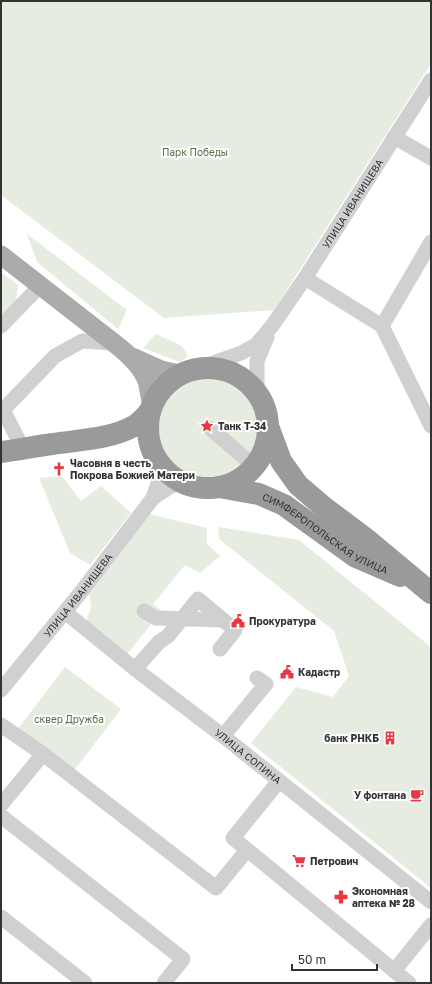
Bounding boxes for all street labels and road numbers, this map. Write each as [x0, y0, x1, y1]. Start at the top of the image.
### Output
street label: УЛИЦА ИВАНИЩЕВА [320, 156, 385, 250]
street label: СИМФЕРОПОЛЬСКАЯ УЛИЦА [261, 490, 390, 576]
street label: УЛИЦА ИВАНИЩЕВА [41, 551, 115, 639]
street label: УЛИЦА СОПИНА [212, 726, 284, 786]

